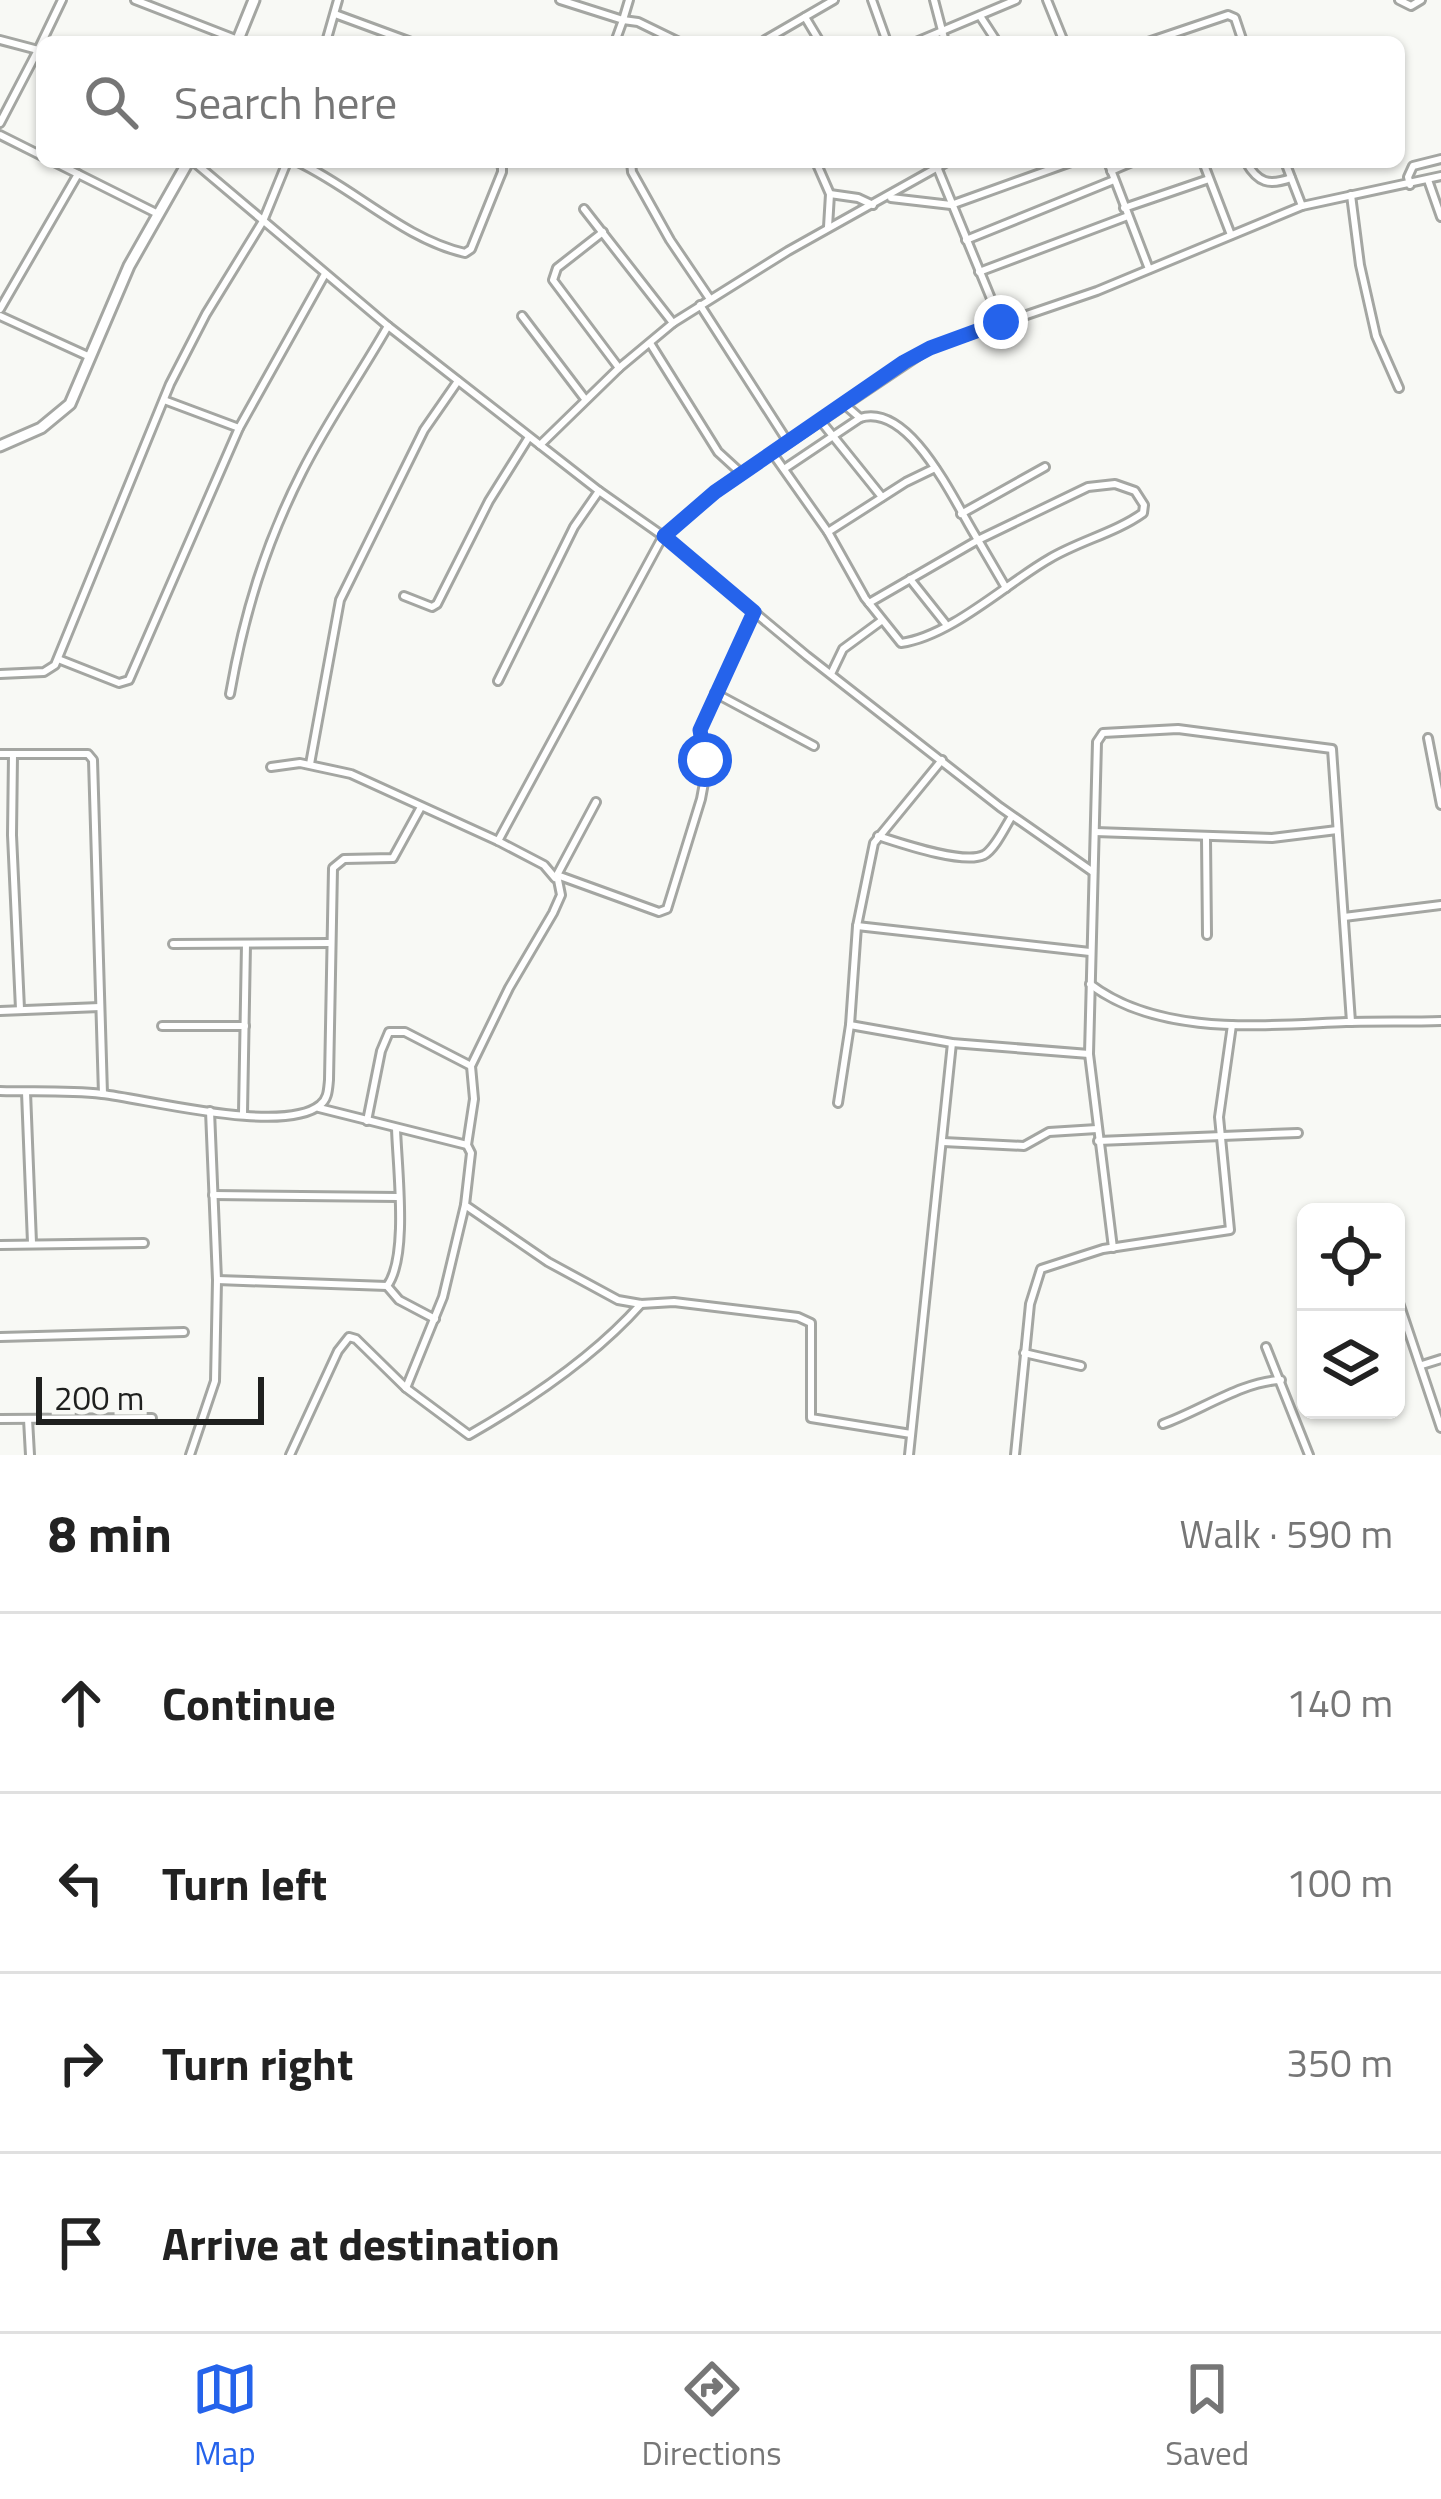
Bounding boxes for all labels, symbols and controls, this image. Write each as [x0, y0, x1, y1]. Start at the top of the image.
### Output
search box [36, 36, 1405, 168]
text: Search here [174, 68, 397, 136]
icon: search [78, 69, 144, 135]
route end [974, 295, 1028, 349]
route start [678, 733, 732, 787]
map controls [1297, 1203, 1405, 1419]
button: locate [1297, 1203, 1405, 1311]
button: layers [1297, 1311, 1405, 1419]
scale bar [36, 1371, 264, 1424]
text: 200 m [54, 1373, 144, 1423]
text: 8 min [48, 1494, 172, 1572]
text: Walk · 590 m [1179, 1504, 1393, 1563]
text: Continue [162, 1669, 336, 1737]
icon: ahead [48, 1670, 114, 1736]
text: 140 m [1286, 1673, 1393, 1732]
text: Turn left [162, 1849, 327, 1917]
icon: left [48, 1850, 114, 1916]
text: 100 m [1286, 1853, 1393, 1912]
text: Turn right [162, 2029, 353, 2097]
icon: right [48, 2030, 114, 2096]
text: 350 m [1286, 2033, 1393, 2092]
text: Arrive at destination [162, 2209, 560, 2277]
icon: arrive [48, 2210, 114, 2276]
tab: Map [192, 2356, 258, 2478]
tab: Directions [642, 2356, 781, 2478]
tab: Saved [1165, 2356, 1249, 2478]

